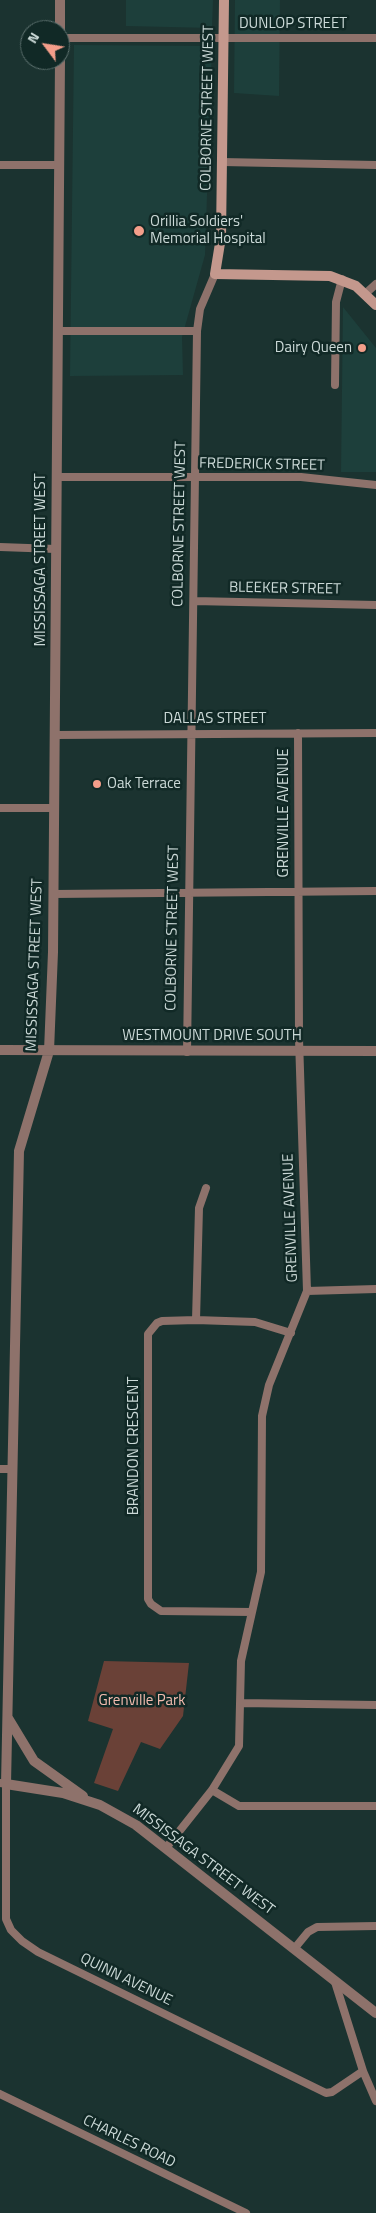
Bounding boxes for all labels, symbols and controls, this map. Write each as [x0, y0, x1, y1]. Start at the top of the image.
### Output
street label: DUNLOP STREET [239, 15, 347, 33]
north arrow [20, 20, 70, 70]
street label: COLBORNE STREET WEST [198, 25, 218, 191]
text: N [21, 28, 44, 47]
place label: Orillia Soldiers' Memorial Hospital [150, 213, 266, 248]
marker: Orillia Soldiers' Memorial Hospital [132, 224, 146, 238]
place label: Dairy Queen [275, 339, 352, 357]
marker: Dairy Queen [356, 342, 368, 354]
street label: COLBORNE STREET WEST [170, 441, 190, 607]
street label: FREDERICK STREET [199, 455, 325, 475]
street label: MISSISSAGA STREET WEST [32, 473, 50, 647]
street label: BLEEKER STREET [229, 579, 341, 599]
street label: DALLAS STREET [164, 710, 266, 728]
street label: GRENVILLE AVENUE [275, 749, 293, 877]
place label: Oak Terrace [107, 775, 181, 793]
marker: Oak Terrace [91, 778, 103, 790]
street label: COLBORNE STREET WEST [163, 845, 183, 1011]
street label: MISSISSAGA STREET WEST [23, 878, 47, 1052]
street label: WESTMOUNT DRIVE SOUTH [122, 1027, 302, 1045]
street label: GRENVILLE AVENUE [280, 1153, 302, 1283]
street label: BRANDON CRESCENT [125, 1377, 143, 1515]
park label: Grenville Park [99, 1692, 185, 1710]
street label: MISSISSAGA STREET WEST [128, 1801, 278, 1919]
street label: QUINN AVENUE [77, 1950, 175, 2010]
street label: CHARLES ROAD [80, 2112, 178, 2172]

